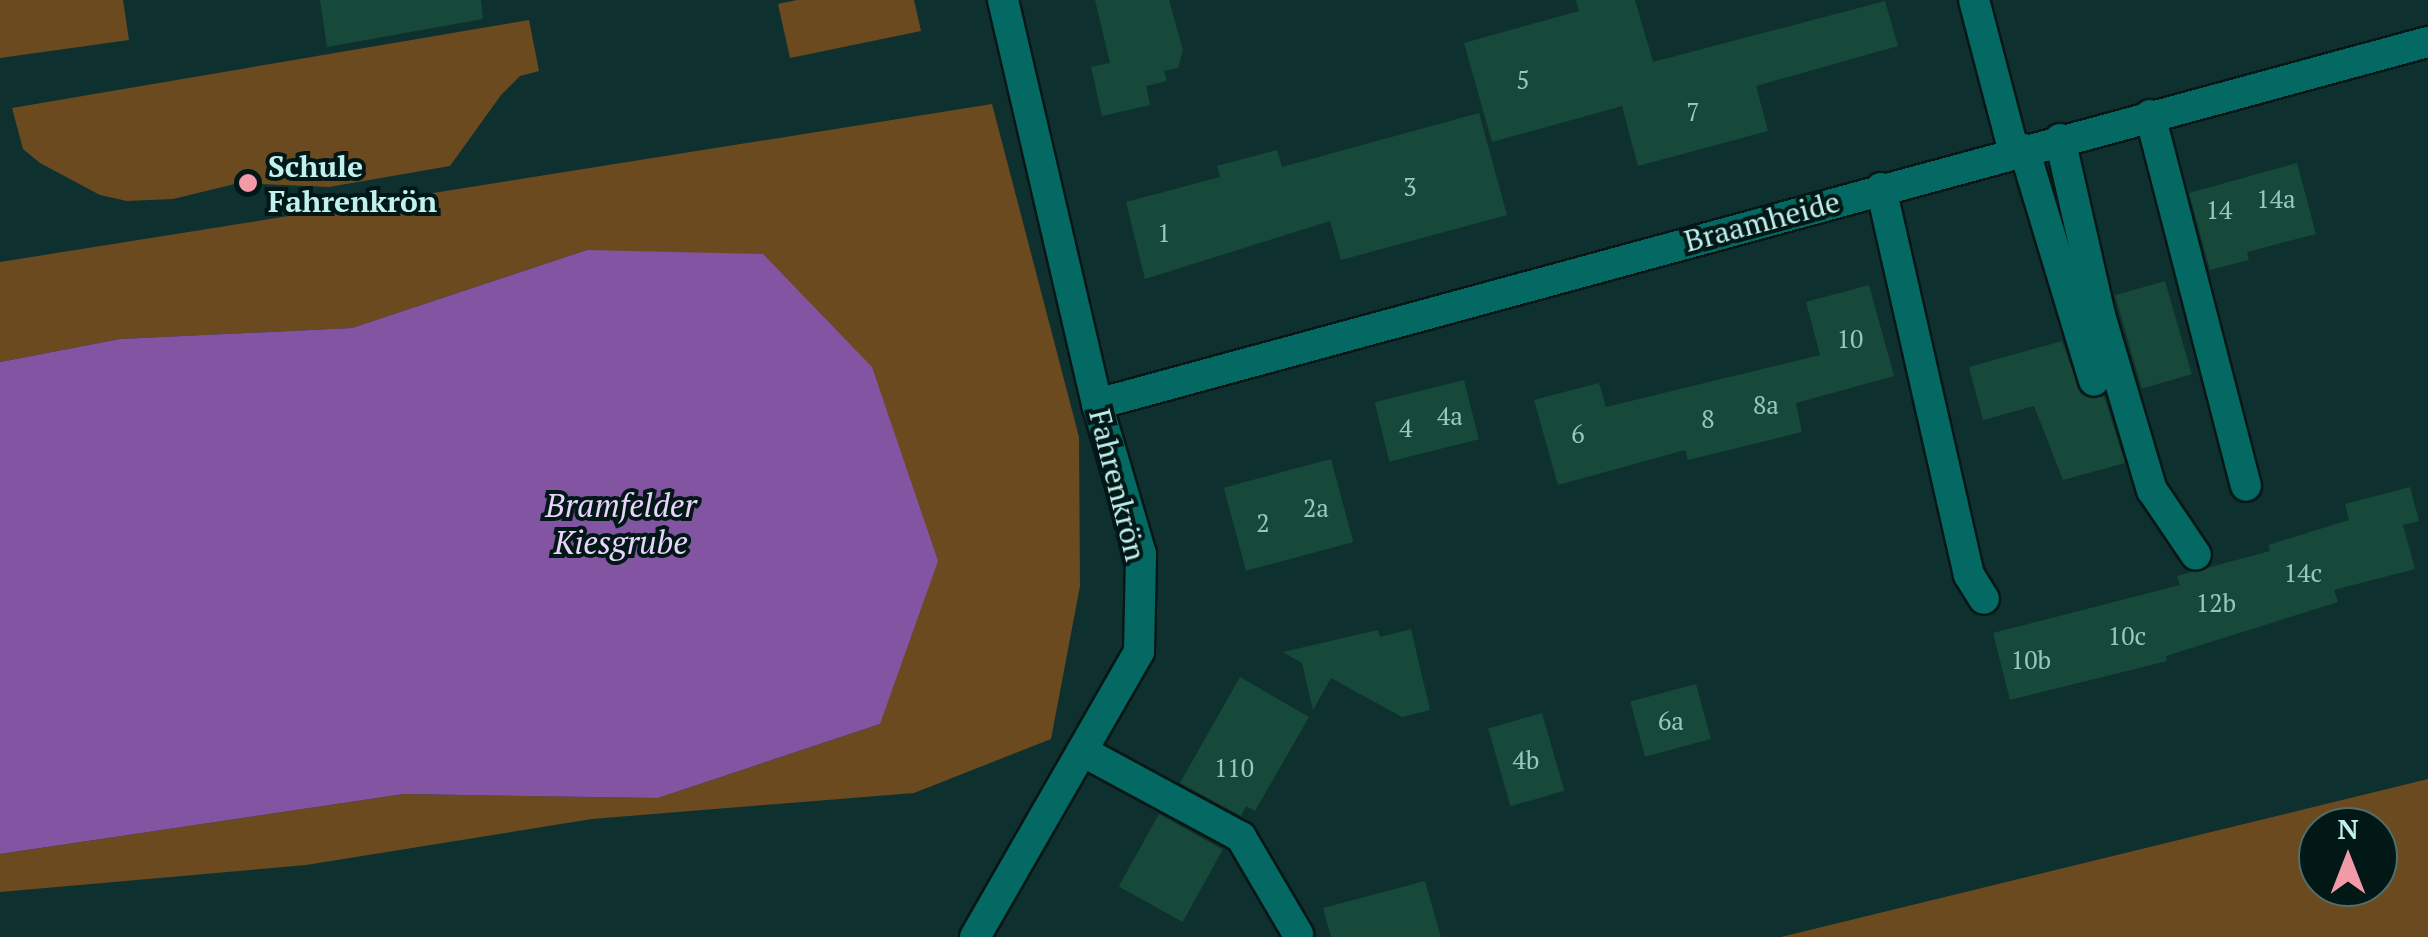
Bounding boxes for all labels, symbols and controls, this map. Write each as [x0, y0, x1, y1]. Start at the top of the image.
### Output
house number: 5 [1516, 65, 1530, 95]
house number: 7 [1686, 97, 1700, 127]
place label: Schule Fahrenkrön [268, 148, 437, 218]
marker: Schule Fahrenkrön [237, 172, 259, 194]
house number: 3 [1403, 172, 1417, 202]
street label: Braamheide [1680, 183, 1844, 259]
house number: 14a [2256, 184, 2296, 214]
house number: 14 [2206, 195, 2232, 225]
house number: 1 [1157, 218, 1171, 248]
house number: 10 [1837, 324, 1863, 354]
house number: 8a [1753, 390, 1779, 420]
house number: 4a [1437, 401, 1463, 431]
house number: 8 [1701, 404, 1715, 434]
street label: Fahrenkrön [1082, 405, 1154, 565]
house number: 4 [1399, 413, 1413, 443]
house number: 6 [1571, 419, 1585, 449]
water label: Bramfelder Kiesgrube [545, 487, 697, 562]
house number: 2a [1303, 493, 1329, 523]
house number: 2 [1256, 508, 1270, 538]
house number: 14c [2284, 558, 2322, 588]
house number: 12b [2196, 588, 2236, 618]
house number: 10c [2108, 621, 2146, 651]
house number: 10b [2011, 645, 2051, 675]
house number: 6a [1658, 706, 1684, 736]
house number: 4b [1513, 745, 1539, 775]
house number: 110 [1214, 753, 1254, 783]
north arrow [2298, 807, 2398, 907]
text: N [2337, 810, 2359, 847]

